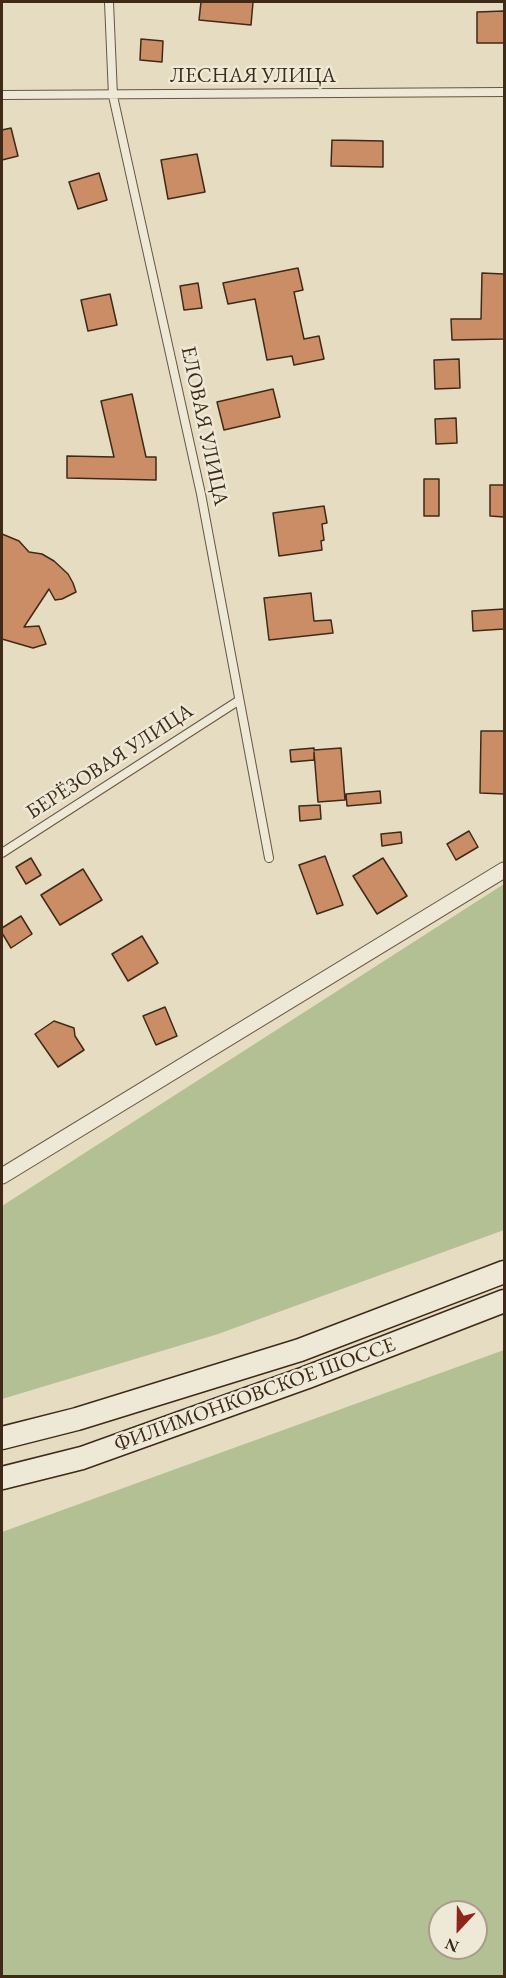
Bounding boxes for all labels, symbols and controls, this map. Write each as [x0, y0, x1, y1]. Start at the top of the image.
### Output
street label: ЛЕСНАЯ УЛИЦА [170, 63, 336, 89]
street label: ЕЛОВАЯ УЛИЦА [175, 344, 233, 508]
street label: БЕРЁЗОВАЯ УЛИЦА [22, 699, 198, 825]
street label: ФИЛИМОНКОВСКОЕ ШОССЕ [111, 1332, 399, 1458]
north arrow [428, 1900, 488, 1960]
text: N [442, 1933, 462, 1957]

